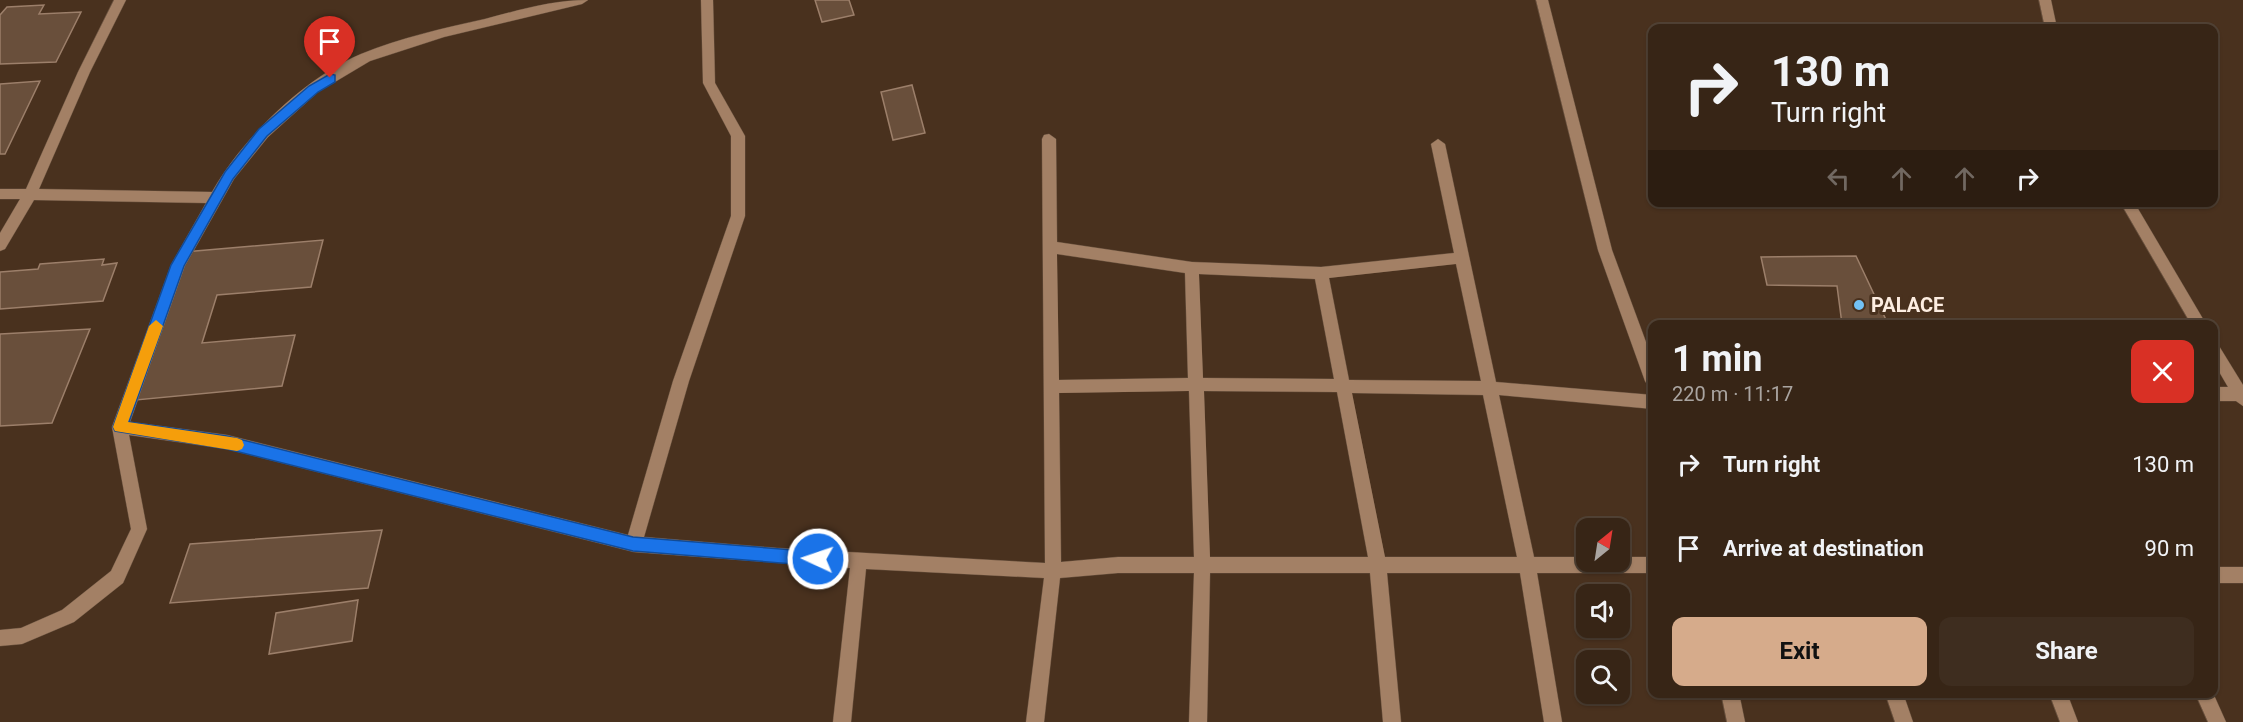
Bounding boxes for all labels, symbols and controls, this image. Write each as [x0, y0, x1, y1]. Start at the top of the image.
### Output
pin [304, 16, 355, 78]
icon: arrive [313, 25, 346, 58]
text: 130 m [1771, 47, 1890, 96]
icon: right [1672, 48, 1750, 126]
text: Turn right [1771, 97, 1886, 129]
icon: left [1822, 162, 1855, 195]
icon: ahead [1885, 162, 1918, 195]
icon: ahead [1948, 162, 1981, 195]
icon: right [2011, 162, 2044, 195]
place label: PALACE [1871, 293, 1944, 317]
marker: PALACE [1852, 298, 1866, 312]
text: 1 min [1672, 338, 1763, 380]
button: close [2131, 340, 2194, 403]
text: 220 m · 11:17 [1672, 382, 1793, 406]
icon: right [1672, 448, 1705, 481]
text: Turn right [1723, 452, 1820, 477]
text: 130 m [2132, 452, 2194, 477]
north arrow [1576, 518, 1630, 572]
map controls [1576, 518, 1630, 704]
position arrow [786, 527, 850, 591]
icon: arrive [1672, 532, 1705, 565]
text: Arrive at destination [1723, 536, 1924, 561]
text: 90 m [2145, 536, 2194, 561]
button: sound [1576, 584, 1630, 638]
button: Exit [1672, 617, 1927, 686]
button: Share [1939, 617, 2194, 686]
button: search [1576, 650, 1630, 704]

